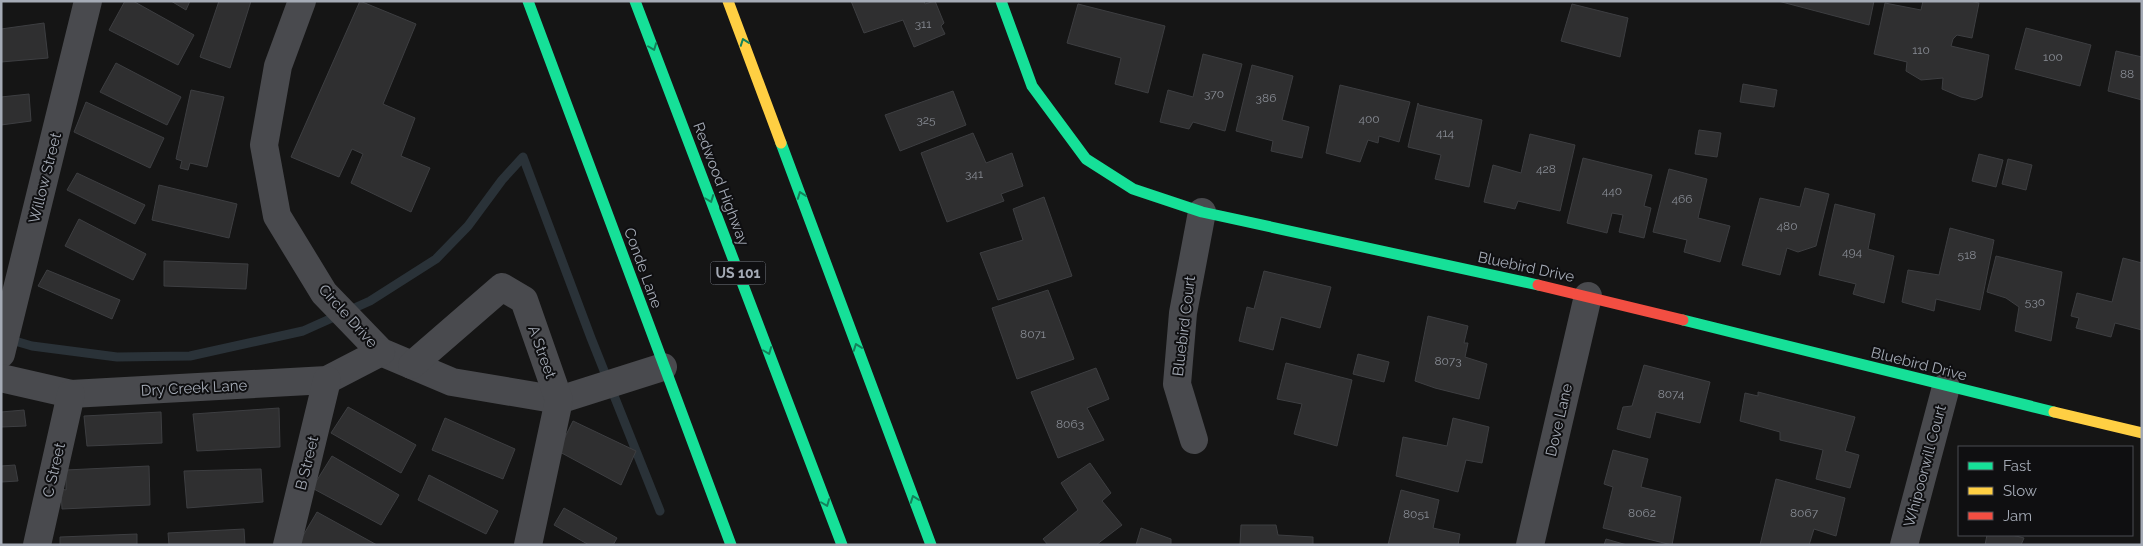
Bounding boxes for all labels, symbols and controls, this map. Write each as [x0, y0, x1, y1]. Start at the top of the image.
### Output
house number: 311 [915, 17, 931, 31]
one-way arrow [740, 39, 750, 47]
one-way arrow [647, 42, 657, 51]
house number: 110 [1912, 43, 1930, 57]
house number: 100 [2043, 50, 2063, 64]
house number: 88 [2120, 67, 2134, 81]
house number: 370 [1204, 87, 1224, 101]
house number: 386 [1256, 91, 1276, 105]
house number: 400 [1358, 112, 1380, 126]
house number: 325 [916, 113, 936, 127]
street label: Redwood Highway [689, 120, 753, 248]
house number: 414 [1436, 126, 1455, 140]
street label: Willow Street [25, 131, 65, 225]
house number: 428 [1536, 162, 1556, 176]
house number: 341 [965, 167, 983, 181]
house number: 440 [1602, 184, 1622, 198]
one-way arrow [796, 191, 806, 199]
house number: 466 [1671, 192, 1693, 206]
one-way arrow [704, 194, 714, 203]
house number: 480 [1776, 219, 1798, 233]
street label: Conde Lane [620, 225, 666, 311]
house number: 494 [1842, 245, 1863, 259]
street label: Bluebird Drive [1476, 248, 1576, 286]
house number: 518 [1958, 248, 1976, 262]
road number: US 101 [710, 262, 766, 284]
street label: Bluebird Court [1169, 275, 1199, 377]
street label: Circle Drive [315, 281, 381, 352]
house number: 530 [2025, 295, 2045, 309]
street label: A Street [524, 323, 560, 381]
house number: 8071 [1020, 327, 1046, 341]
one-way arrow [853, 343, 863, 352]
street label: Bluebird Drive [1869, 343, 1969, 385]
one-way arrow [762, 346, 772, 355]
house number: 8073 [1434, 354, 1462, 368]
street label: Dry Creek Lane [140, 376, 248, 400]
street label: Dove Lane [1542, 382, 1576, 458]
house number: 8074 [1658, 387, 1685, 401]
street label: Whipoorwill Court [1900, 403, 1950, 529]
house number: 8063 [1056, 417, 1084, 431]
street label: B Street [292, 434, 322, 492]
street label: C Street [39, 441, 69, 499]
legend [1958, 446, 2133, 536]
text: Fast [2003, 457, 2031, 475]
text: Slow [2003, 482, 2037, 500]
one-way arrow [910, 495, 920, 504]
one-way arrow [820, 498, 830, 506]
house number: 8062 [1628, 506, 1656, 520]
house number: 8067 [1790, 506, 1819, 520]
house number: 8051 [1403, 507, 1429, 521]
text: Jam [2003, 507, 2032, 525]

